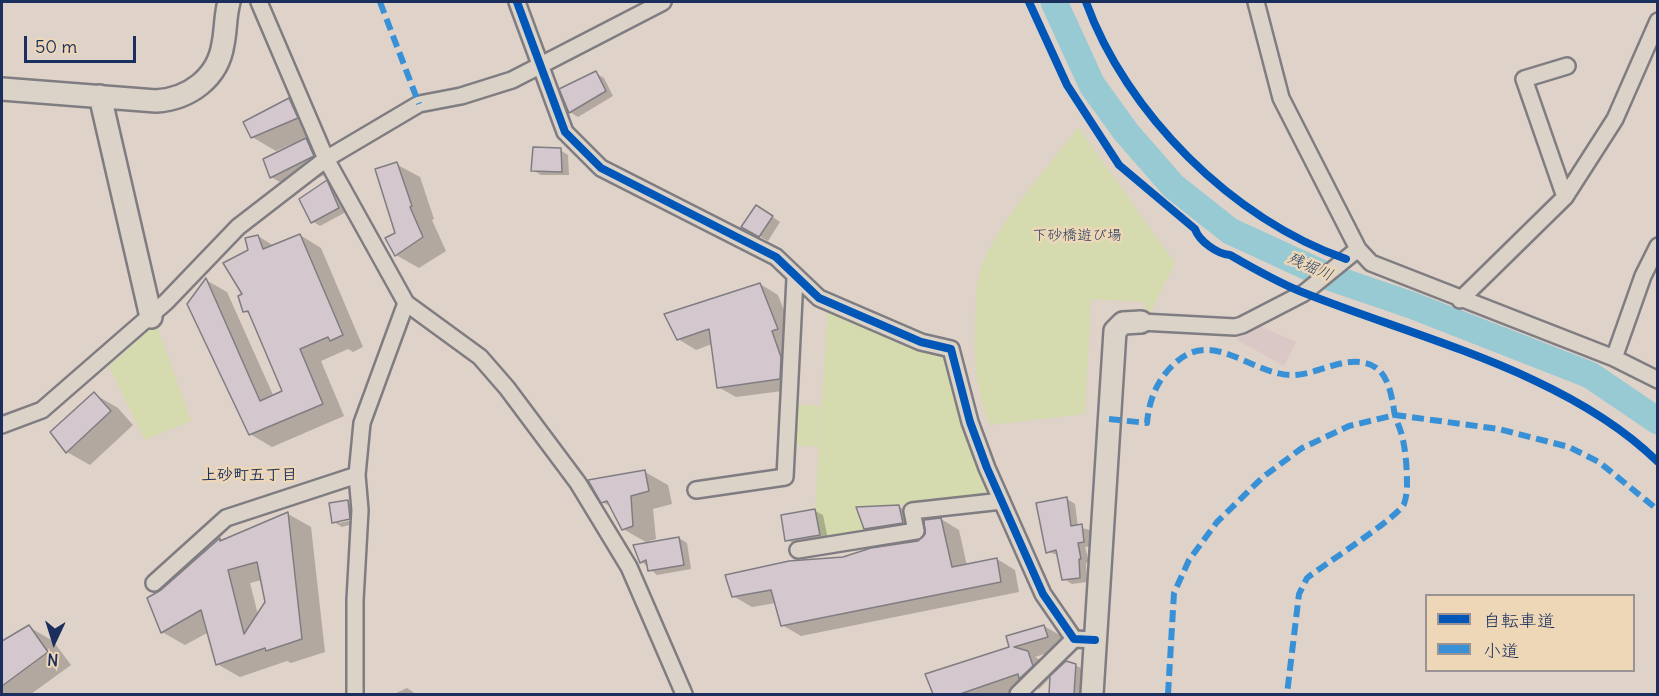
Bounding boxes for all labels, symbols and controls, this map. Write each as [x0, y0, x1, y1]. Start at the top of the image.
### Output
scale bar [27, 24, 140, 62]
text: 50 m [35, 35, 77, 58]
park label: 下砂橋遊び場 [1032, 227, 1122, 245]
water label: 残堀川 [1284, 248, 1336, 286]
district label: 上砂町五丁目 [201, 465, 297, 485]
legend [1425, 594, 1635, 672]
text: 自転車道 [1483, 609, 1555, 632]
north arrow [24, 612, 84, 672]
text: 小道 [1483, 639, 1519, 662]
text: N [47, 650, 59, 670]

